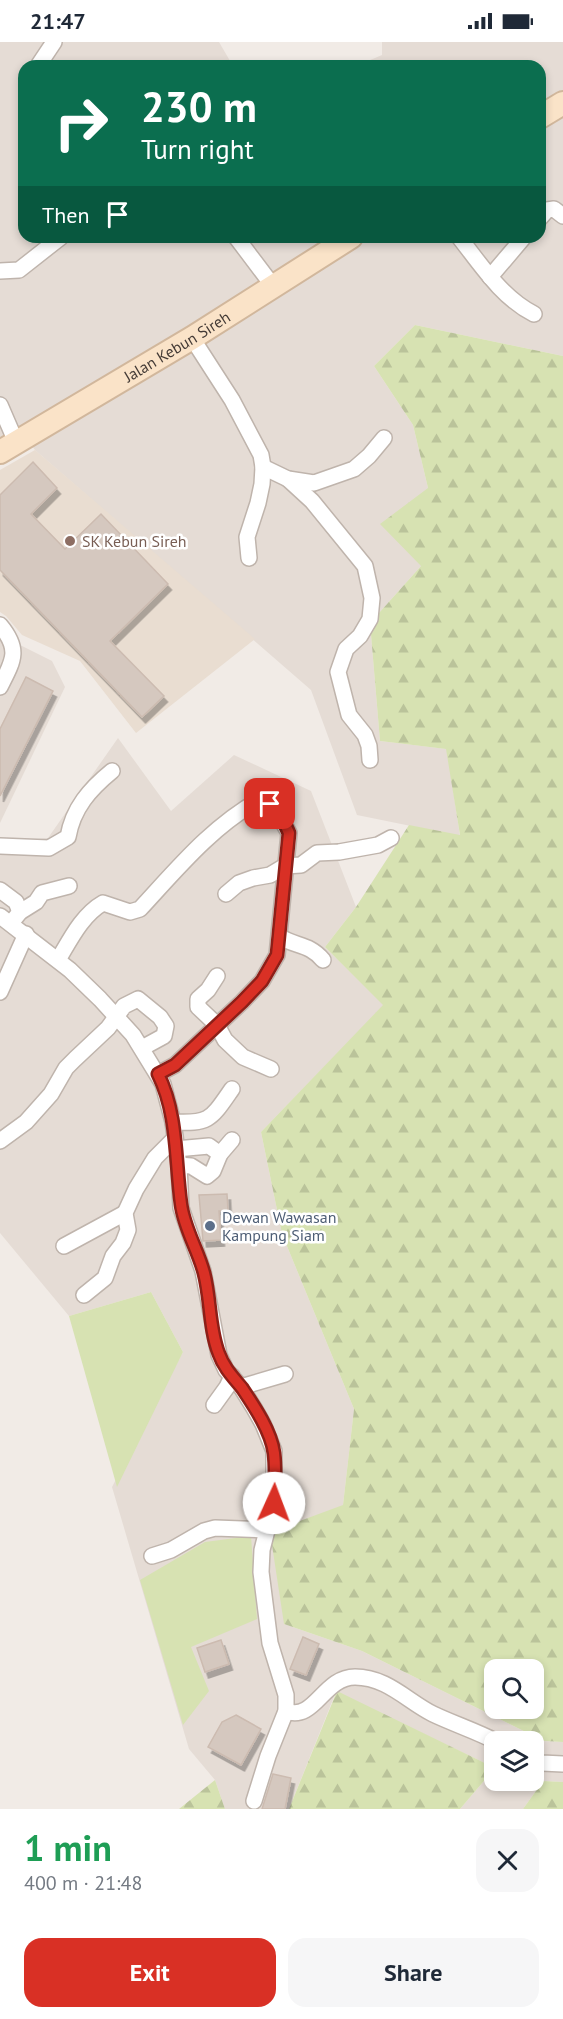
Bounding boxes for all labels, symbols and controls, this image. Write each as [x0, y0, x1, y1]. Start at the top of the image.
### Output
text: 21:47 [30, 7, 86, 35]
text: 230 m [141, 79, 257, 134]
icon: right [42, 84, 120, 162]
text: Turn right [141, 132, 254, 166]
icon: arrive [101, 198, 134, 231]
text: Then [42, 201, 89, 229]
street label: Jalan Kebun Sireh [119, 306, 234, 387]
place label: SK Kebun Sireh [82, 531, 187, 551]
marker: SK Kebun Sireh [63, 534, 77, 548]
pin [244, 778, 295, 829]
icon: arrive [253, 787, 286, 820]
place label: Dewan Wawasan Kampung Siam [222, 1207, 336, 1245]
marker: Dewan Wawasan Kampung Siam [203, 1219, 217, 1233]
position arrow [242, 1471, 306, 1535]
map controls [484, 1659, 544, 1791]
button: search [484, 1659, 544, 1719]
button: layers [484, 1731, 544, 1791]
text: 1 min [24, 1824, 112, 1871]
button: close [476, 1829, 539, 1892]
text: 400 m · 21:48 [24, 1870, 142, 1896]
button: Exit [24, 1938, 276, 2007]
button: Share [288, 1938, 539, 2007]

